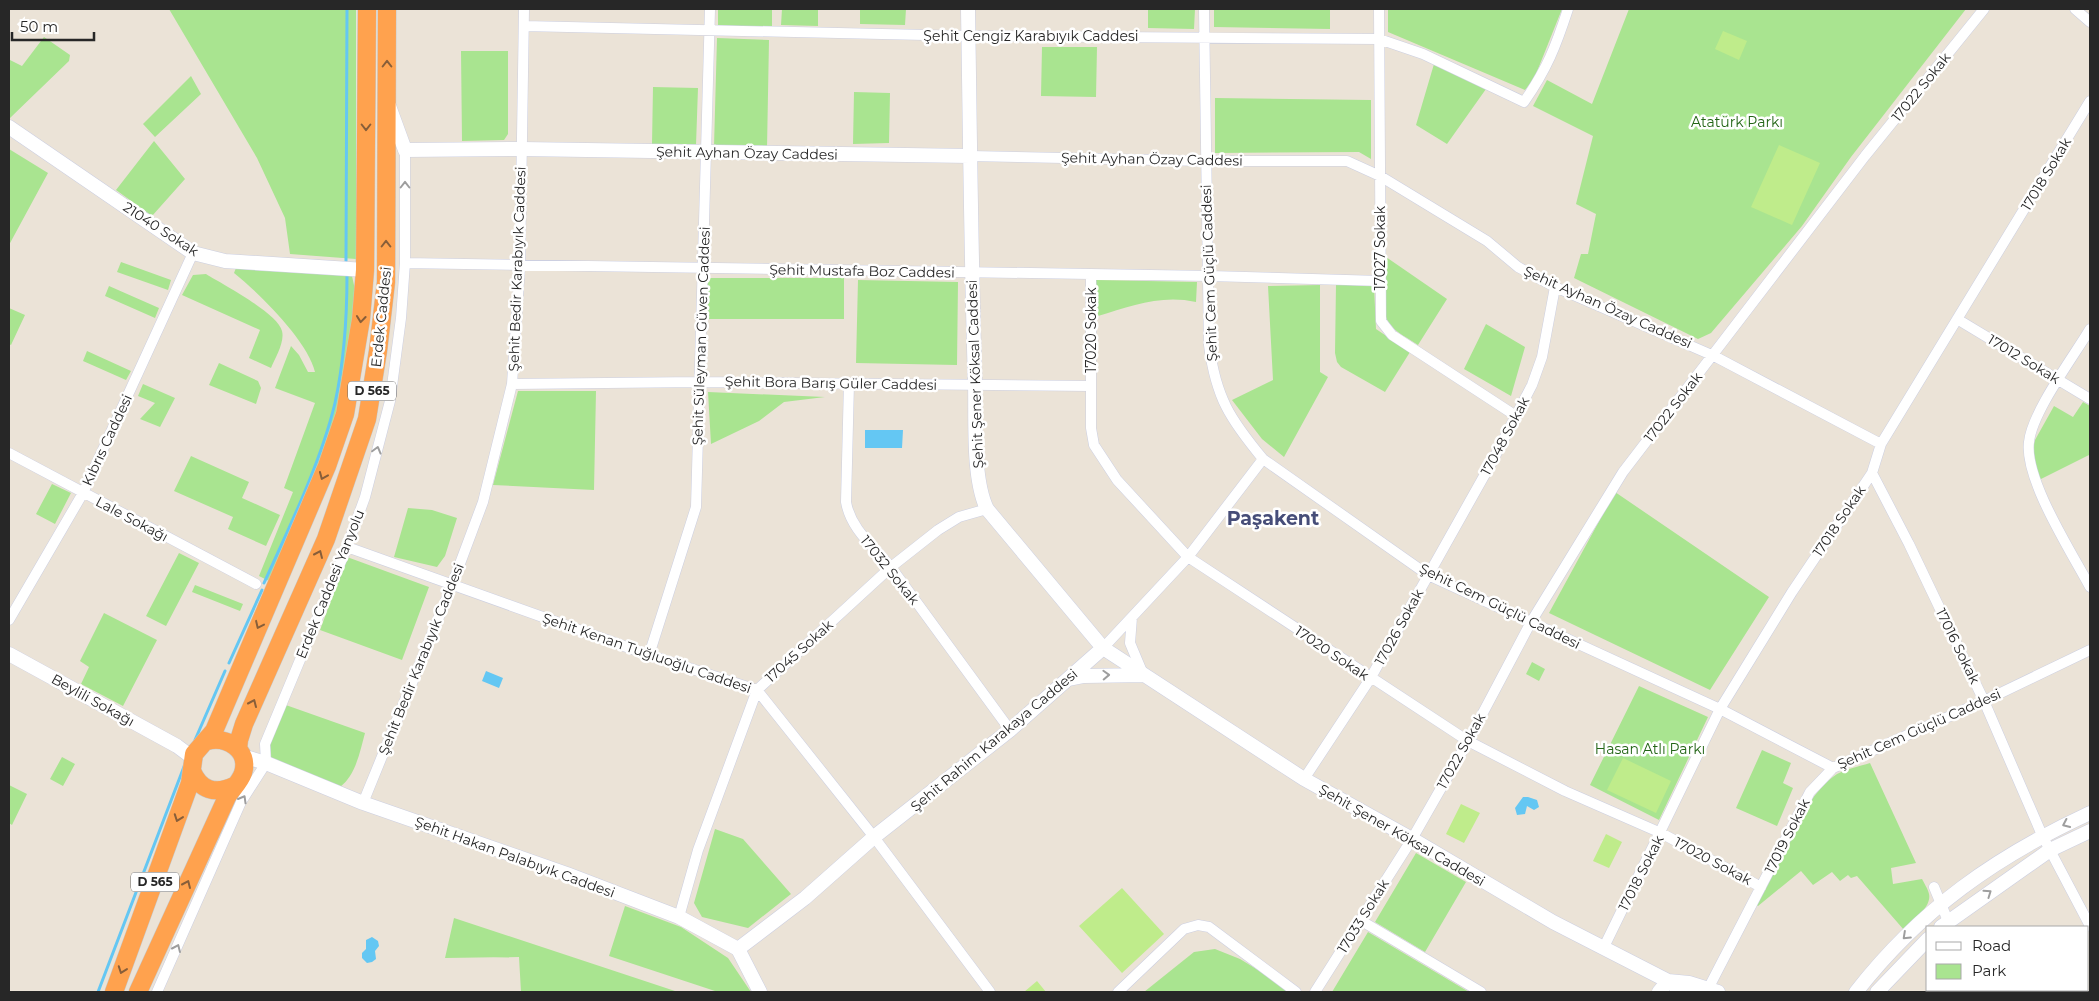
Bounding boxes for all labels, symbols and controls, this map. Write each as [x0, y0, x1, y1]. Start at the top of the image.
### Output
scale bar [12, 10, 95, 42]
text: 50 m [20, 17, 58, 36]
street label: Şehit Cengiz Karabıyık Caddesi [923, 27, 1139, 45]
street label: 17022 Sokak [1888, 48, 1955, 125]
one-way arrow [382, 60, 392, 68]
park label: Atatürk Parkı [1691, 113, 1783, 131]
one-way arrow [361, 124, 371, 132]
street label: 17018 Sokak [2017, 134, 2075, 214]
street label: Şehit Ayhan Özay Caddesi [656, 142, 838, 164]
street label: Şehit Ayhan Özay Caddesi [1061, 148, 1243, 170]
street label: Şehit Bedir Karabıyık Caddesi [504, 166, 530, 372]
one-way arrow [400, 181, 410, 188]
street label: Şehit Cem Güçlü Caddesi [1197, 184, 1221, 362]
street label: 21040 Sokak [120, 198, 203, 261]
street label: 17027 Sokak [1371, 205, 1389, 290]
street label: Şehit Süleyman Güven Caddesi [688, 226, 714, 446]
one-way arrow [381, 240, 391, 248]
street label: Şehit Mustafa Boz Caddesi [769, 260, 955, 282]
street label: Şehit Ayhan Özay Caddesi [1521, 262, 1695, 352]
street label: Erdek Caddesi [367, 266, 395, 368]
street label: Şehit Şener Köksal Caddesi [963, 279, 987, 469]
street label: 17020 Sokak [1082, 287, 1100, 373]
one-way arrow [356, 315, 367, 323]
street label: 17012 Sokak [1985, 330, 2064, 388]
street label: 17022 Sokak [1640, 368, 1706, 446]
street label: Şehit Bora Barış Güler Caddesi [725, 372, 937, 394]
road number: D 565 [348, 382, 396, 401]
street label: Kıbrıs Caddesi [78, 391, 136, 489]
street label: 17048 Sokak [1477, 393, 1534, 478]
one-way arrow [371, 445, 382, 454]
one-way arrow [319, 471, 329, 480]
street label: 17018 Sokak [1809, 481, 1870, 560]
street label: Lale Sokağı [93, 492, 171, 546]
street label: Erdek Caddesi Yanyolu [292, 507, 368, 661]
district label: Paşakent [1227, 507, 1319, 530]
street label: 17032 Sokak [857, 532, 924, 609]
one-way arrow [313, 550, 324, 559]
street label: Şehit Cem Güçlü Caddesi [1416, 559, 1584, 653]
street label: Şehit Bedir Karabıyık Caddesi [374, 561, 468, 757]
street label: 17026 Sokak [1371, 585, 1428, 668]
street label: 17016 Sokak [1932, 605, 1984, 687]
street label: Şehit Kenan Tuğluoğlu Caddesi [540, 609, 754, 697]
street label: 17045 Sokak [761, 615, 837, 686]
one-way arrow [256, 620, 266, 629]
street label: 17020 Sokak [1292, 622, 1373, 685]
street label: Şehit Rahim Karakaya Caddesi [907, 665, 1081, 815]
street label: Beylili Sokağı [48, 670, 138, 730]
one-way arrow [1102, 670, 1110, 681]
street label: Şehit Cem Güçlü Caddesi [1834, 685, 2004, 773]
one-way arrow [247, 699, 258, 708]
street label: 17022 Sokak [1433, 709, 1490, 792]
park label: Hasan Atlı Parkı [1595, 740, 1705, 758]
street label: Şehit Şener Köksal Caddesi [1316, 780, 1488, 890]
street label: 17019 Sokak [1760, 795, 1814, 877]
one-way arrow [237, 796, 247, 805]
street label: Şehit Hakan Palabıyık Caddesi [412, 812, 618, 902]
one-way arrow [174, 813, 184, 821]
one-way arrow [2062, 818, 2071, 828]
street label: 17018 Sokak [1614, 832, 1668, 914]
street label: 17020 Sokak [1671, 833, 1755, 889]
road number: D 565 [131, 872, 179, 892]
street label: 17033 Sokak [1333, 875, 1393, 956]
one-way arrow [181, 880, 191, 889]
one-way arrow [1982, 890, 1992, 899]
legend [1926, 926, 2089, 991]
one-way arrow [1902, 930, 1911, 939]
text: Road [1972, 936, 2011, 955]
one-way arrow [170, 944, 181, 953]
text: Park [1972, 961, 2006, 980]
one-way arrow [118, 966, 128, 974]

